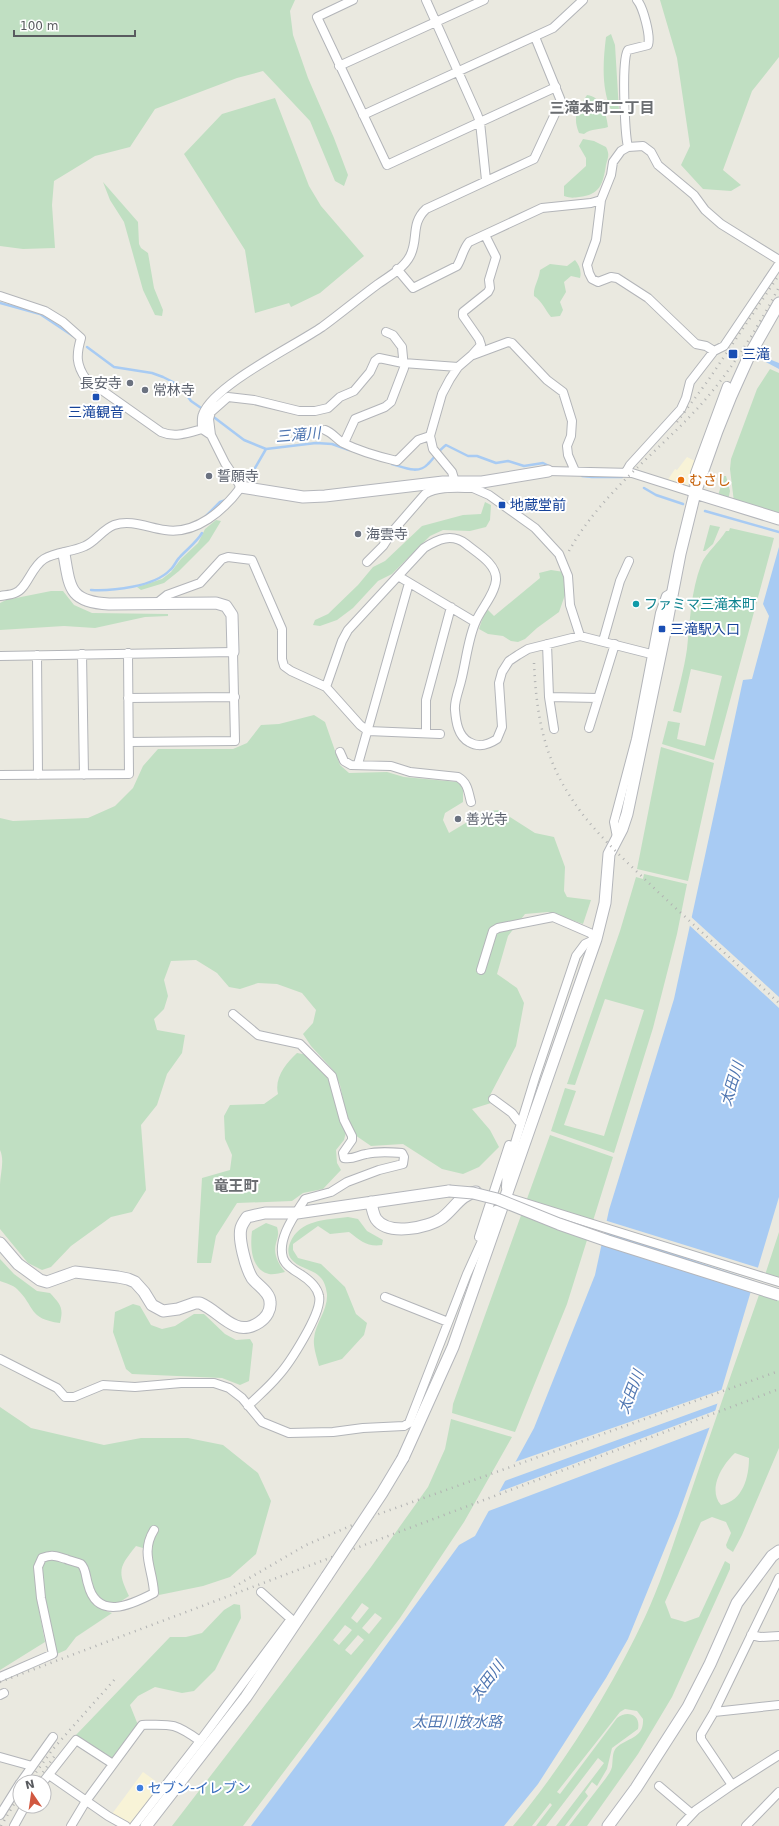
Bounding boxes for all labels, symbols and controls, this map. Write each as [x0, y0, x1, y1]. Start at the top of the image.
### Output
scale bar [14, 12, 135, 38]
text: 100 m [20, 19, 58, 33]
district label: 三滝本町二丁目 [549, 99, 655, 117]
place label: 三滝 [742, 346, 770, 362]
marker: 三滝 [727, 348, 739, 360]
place label: 長安寺 [80, 375, 122, 391]
marker: 長安寺 [125, 378, 135, 388]
place label: 常林寺 [153, 382, 195, 398]
marker: 常林寺 [140, 385, 150, 395]
marker: 三滝観音 [91, 392, 101, 402]
place label: 三滝観音 [68, 404, 124, 420]
water label: 三滝川 [275, 424, 323, 446]
place label: 誓願寺 [217, 468, 259, 484]
marker: 誓願寺 [204, 471, 214, 481]
place label: むさし [689, 472, 731, 488]
marker: むさし [676, 475, 686, 485]
place label: 地蔵堂前 [510, 497, 566, 513]
marker: 地蔵堂前 [497, 500, 507, 510]
place label: 海雲寺 [366, 526, 408, 542]
marker: 海雲寺 [353, 529, 363, 539]
place label: ファミマ三滝本町 [644, 596, 756, 612]
marker: ファミマ三滝本町 [631, 599, 641, 609]
place label: 三滝駅入口 [670, 621, 740, 637]
marker: 三滝駅入口 [657, 624, 667, 634]
place label: 善光寺 [466, 811, 508, 827]
marker: 善光寺 [453, 814, 463, 824]
water label: 太田川 [717, 1058, 748, 1108]
district label: 竜王町 [213, 1177, 259, 1195]
water label: 太田川 [615, 1366, 648, 1416]
water label: 太田川 [466, 1656, 509, 1704]
water label: 太田川放水路 [412, 1713, 504, 1731]
north arrow [12, 1774, 52, 1814]
text: N [24, 1777, 36, 1792]
place label: セブン-イレブン [148, 1780, 251, 1796]
marker: セブン-イレブン [135, 1783, 145, 1793]

